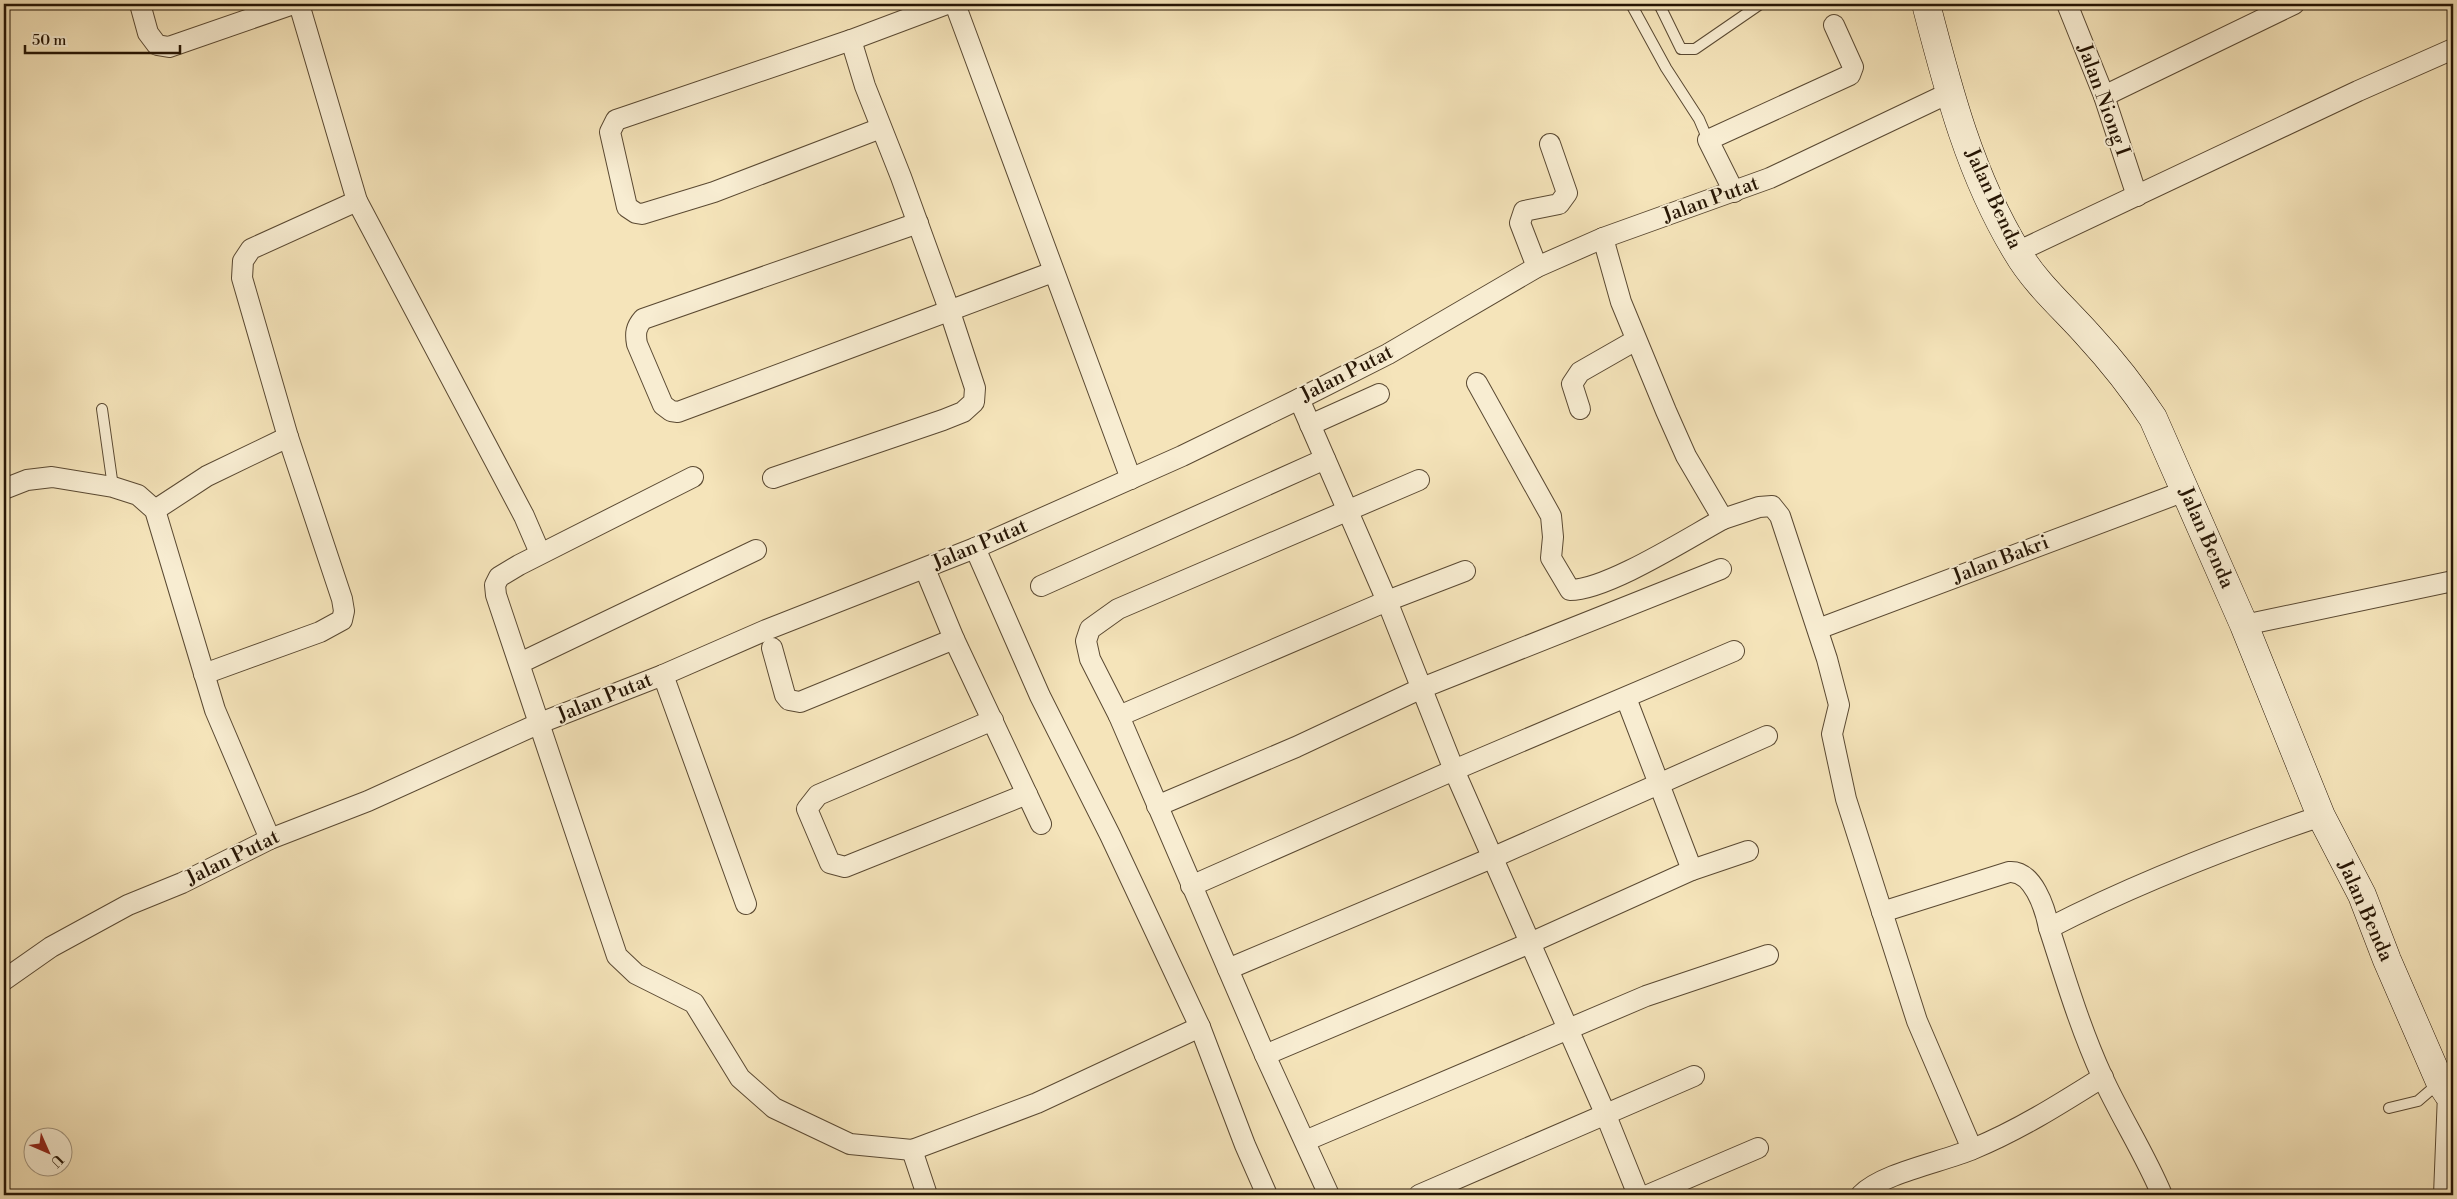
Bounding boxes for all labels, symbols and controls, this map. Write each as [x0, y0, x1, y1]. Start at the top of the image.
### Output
scale bar [25, 22, 180, 54]
text: 50 m [32, 31, 66, 50]
street label: Jalan Niong I [2071, 40, 2135, 160]
street label: Jalan Benda [1958, 144, 2028, 254]
street label: Jalan Putat [1659, 171, 1763, 229]
street label: Jalan Putat [1296, 340, 1397, 408]
street label: Jalan Benda [2172, 483, 2240, 593]
street label: Jalan Putat [928, 514, 1031, 577]
street label: Jalan Bakri [1948, 530, 2053, 590]
street label: Jalan Putat [553, 668, 656, 729]
street label: Jalan Putat [181, 825, 284, 892]
street label: Jalan Benda [2331, 856, 2399, 966]
north arrow [22, 1126, 72, 1176]
text: U [46, 1150, 67, 1171]

